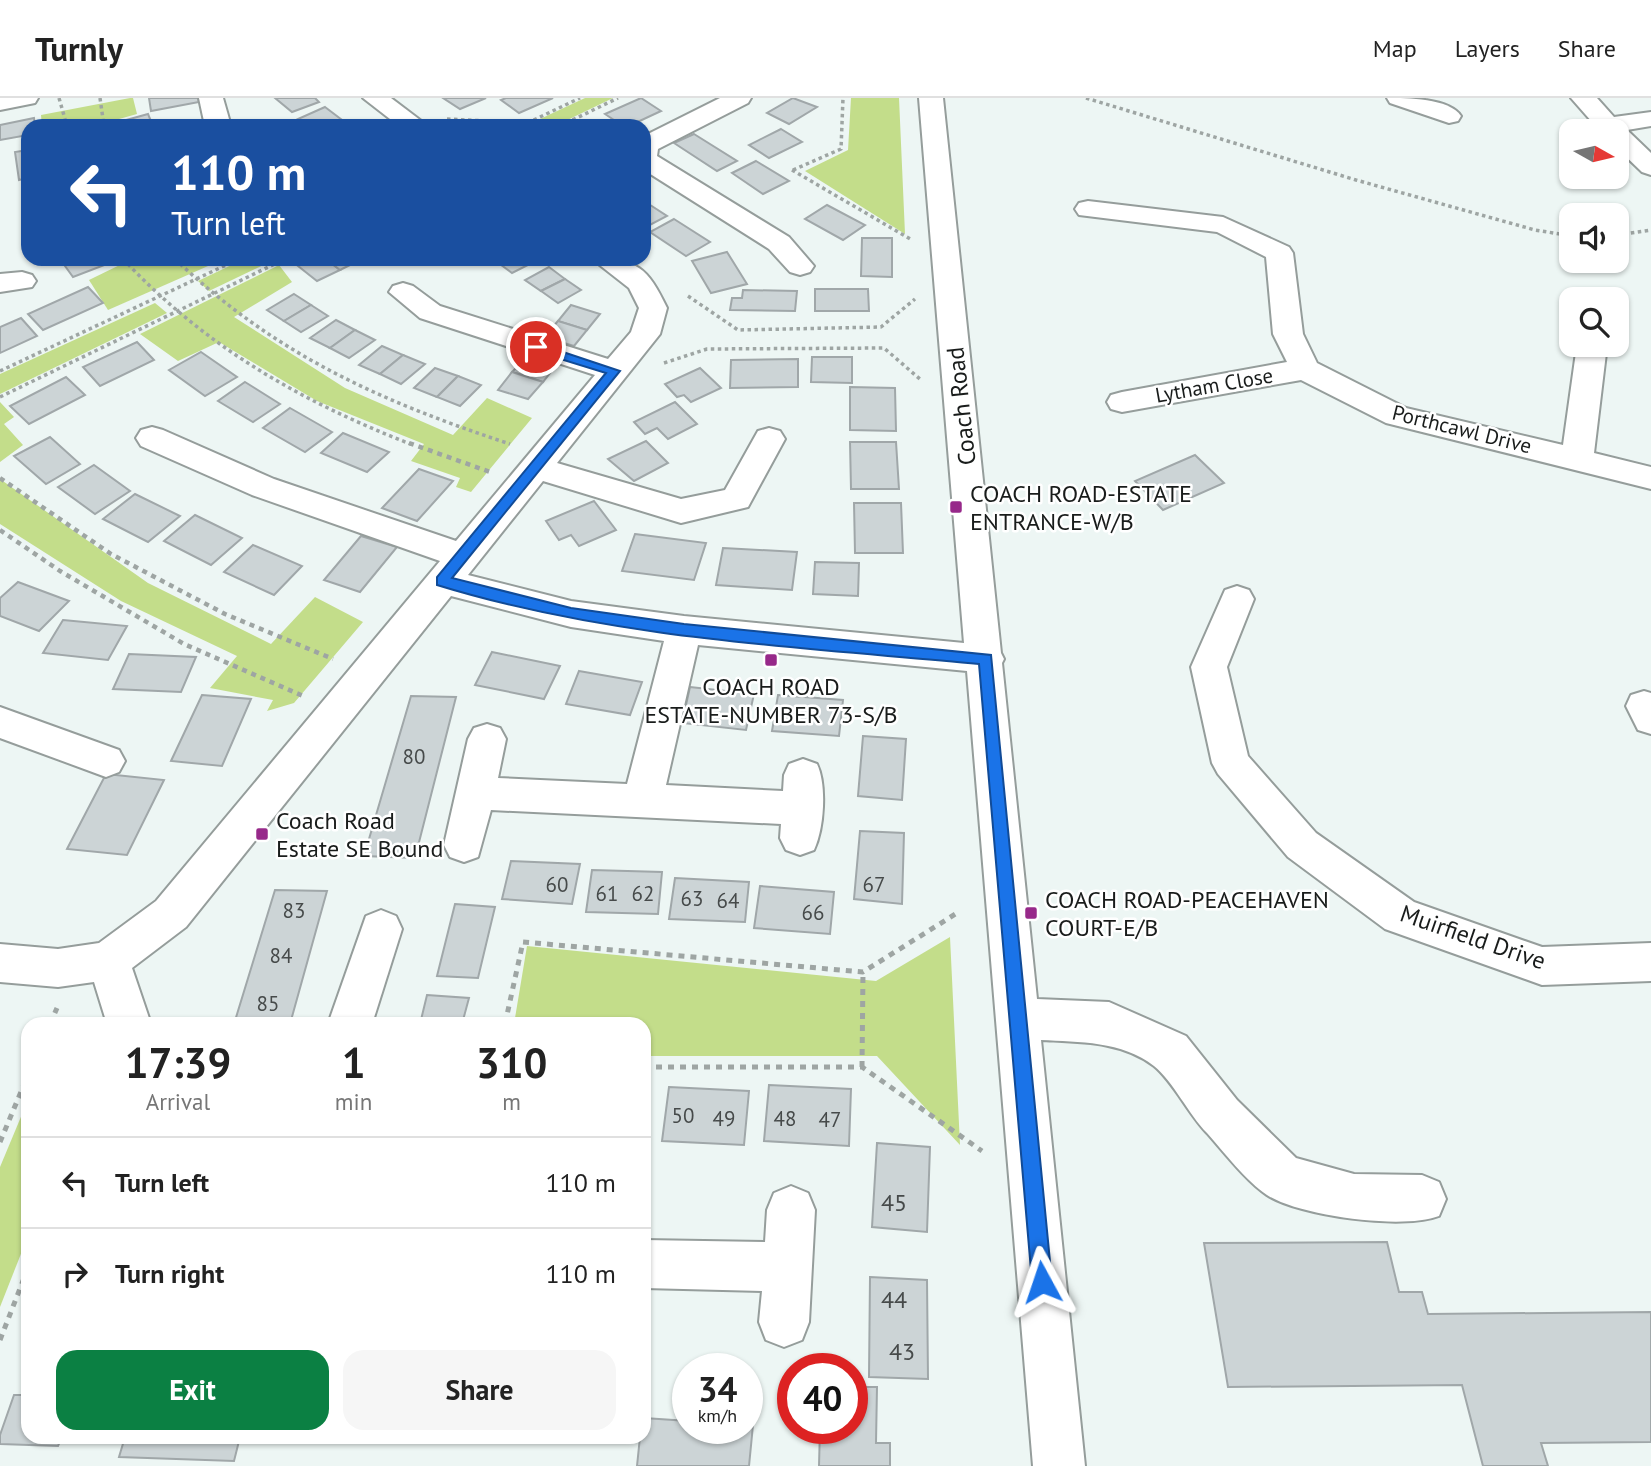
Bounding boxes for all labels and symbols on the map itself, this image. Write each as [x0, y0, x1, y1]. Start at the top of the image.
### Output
north arrow [1559, 119, 1629, 189]
pin [506, 317, 566, 377]
street label: Coach Road [939, 345, 983, 467]
street label: Lytham Close [1153, 361, 1275, 409]
street label: Porthcawl Drive [1389, 399, 1535, 459]
place label: COACH ROAD-ESTATE ENTRANCE-W/B [970, 478, 1192, 537]
marker: COACH ROAD-ESTATE ENTRANCE-W/B [948, 499, 964, 515]
marker: COACH ROAD ESTATE-NUMBER 73-S/B [763, 652, 779, 668]
place label: COACH ROAD ESTATE-NUMBER 73-S/B [645, 671, 897, 730]
house number: 80 [403, 743, 425, 770]
place label: Coach Road Estate SE Bound [276, 805, 443, 864]
marker: Coach Road Estate SE Bound [254, 826, 270, 842]
house number: 60 [546, 871, 568, 898]
house number: 67 [863, 871, 885, 898]
house number: 61 [596, 880, 618, 907]
house number: 62 [632, 880, 654, 907]
place label: COACH ROAD-PEACEHAVEN COURT-E/B [1045, 884, 1329, 943]
house number: 63 [681, 885, 703, 912]
house number: 64 [717, 887, 739, 914]
house number: 83 [283, 897, 305, 924]
street label: Muirfield Drive [1396, 898, 1550, 976]
house number: 66 [802, 899, 824, 926]
marker: COACH ROAD-PEACEHAVEN COURT-E/B [1023, 905, 1039, 921]
house number: 84 [270, 942, 292, 969]
house number: 85 [257, 990, 279, 1017]
house number: 50 [672, 1102, 694, 1129]
house number: 49 [713, 1105, 735, 1132]
house number: 48 [774, 1105, 796, 1132]
house number: 47 [819, 1106, 841, 1133]
house number: 45 [881, 1187, 907, 1218]
position arrow [1005, 1245, 1079, 1319]
house number: 44 [881, 1284, 907, 1315]
house number: 43 [889, 1336, 915, 1367]
speed limit sign: 40 [777, 1353, 868, 1444]

